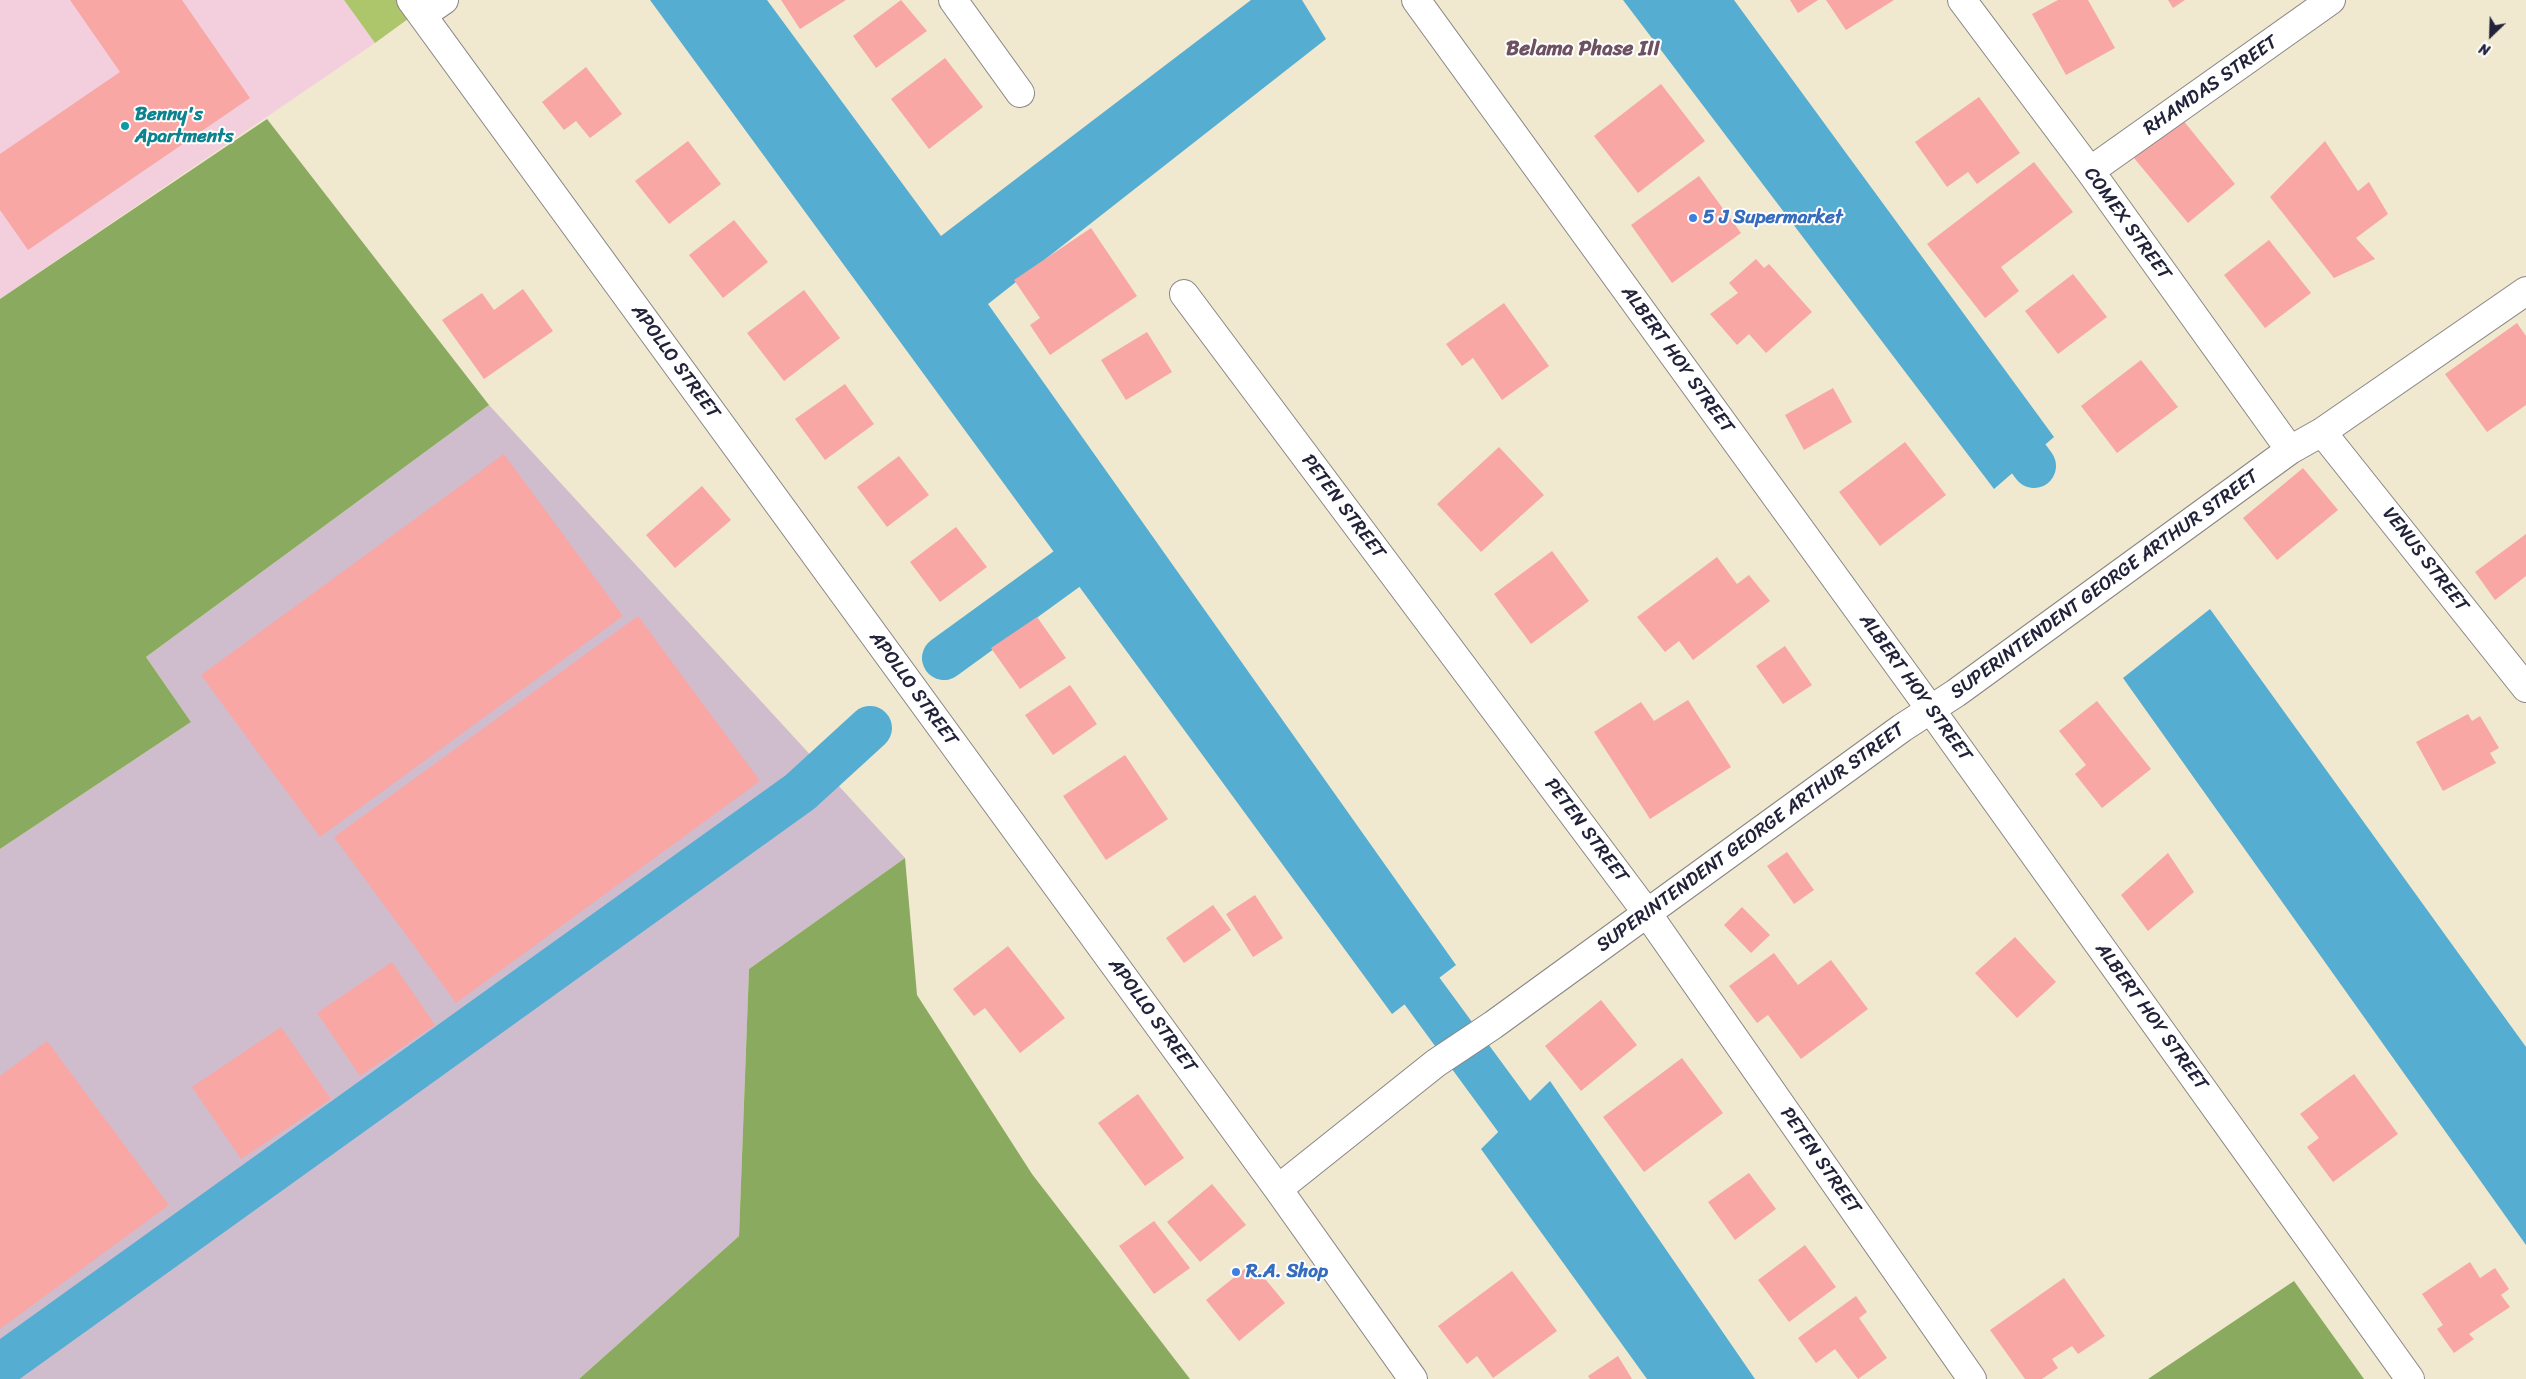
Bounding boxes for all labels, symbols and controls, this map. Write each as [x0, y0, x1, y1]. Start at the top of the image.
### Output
north arrow [2466, 10, 2516, 60]
street label: RHAMDAS STREET [2140, 31, 2282, 141]
text: N [2475, 36, 2494, 63]
district label: Belama Phase III [1506, 37, 1660, 63]
place label: Benny's Apartments [135, 104, 233, 148]
marker: Benny's Apartments [119, 120, 131, 132]
street label: COMEX STREET [2079, 163, 2175, 285]
place label: 5 J Supermarket [1703, 207, 1843, 229]
marker: 5 J Supermarket [1687, 212, 1699, 224]
street label: ALBERT HOY STREET [1616, 282, 1738, 438]
street label: APOLLO STREET [626, 300, 724, 424]
street label: PETEN STREET [1296, 450, 1390, 564]
street label: SUPERINTENDENT GEORGE ARTHUR STREET [1947, 466, 2263, 704]
street label: VENUS STREET [2377, 503, 2473, 617]
street label: ALBERT HOY STREET [1854, 610, 1976, 766]
street label: APOLLO STREET [864, 627, 962, 751]
street label: SUPERINTENDENT GEORGE ARTHUR STREET [1593, 719, 1909, 957]
street label: PETEN STREET [1539, 774, 1633, 888]
street label: ALBERT HOY STREET [2090, 939, 2212, 1095]
street label: APOLLO STREET [1103, 954, 1201, 1078]
street label: PETEN STREET [1775, 1103, 1865, 1219]
place label: R.A. Shop [1246, 1261, 1328, 1283]
marker: R.A. Shop [1230, 1266, 1242, 1278]

